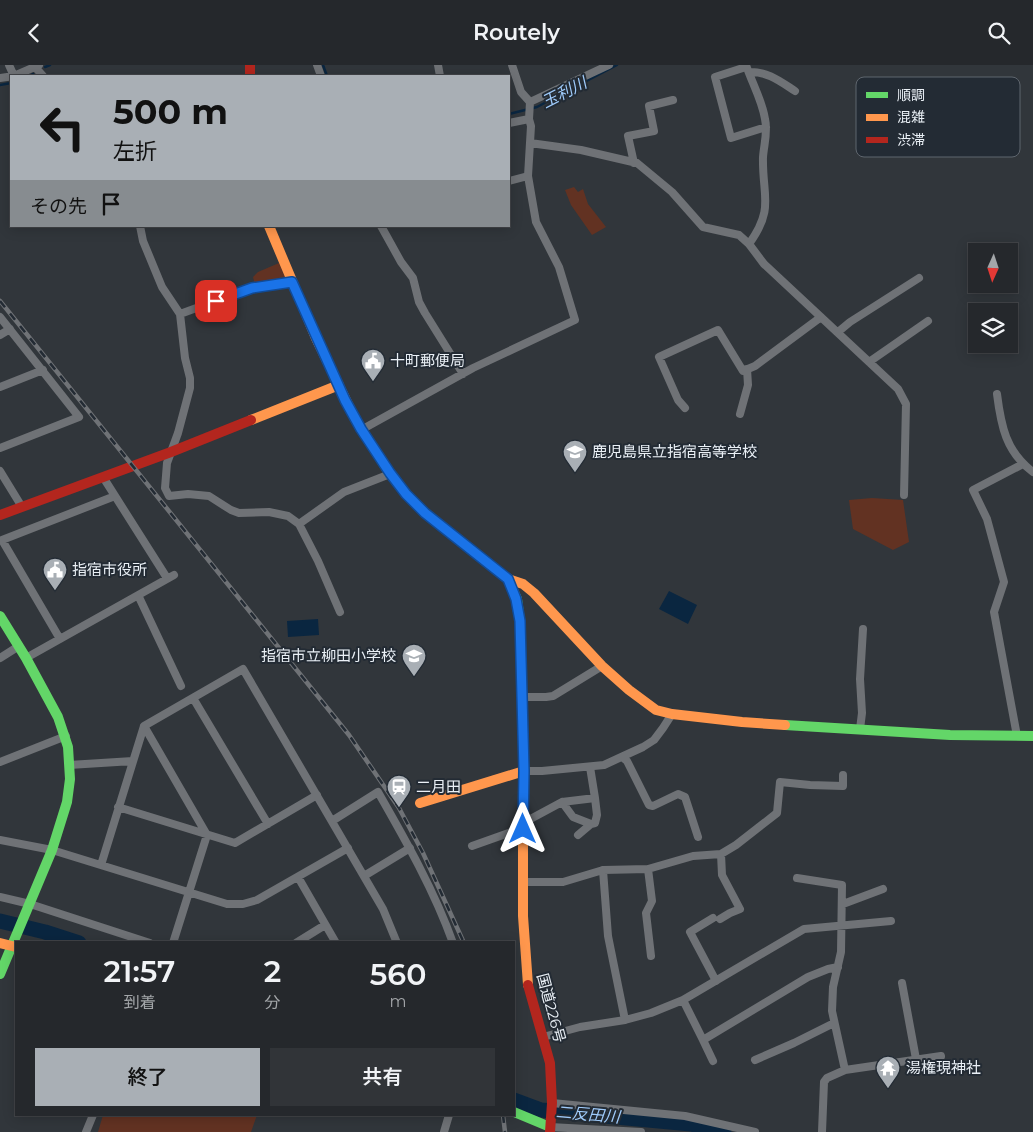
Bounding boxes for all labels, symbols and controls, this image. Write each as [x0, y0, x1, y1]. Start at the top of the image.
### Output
icon: back [20, 19, 48, 47]
text: Routely [473, 19, 560, 46]
icon: search [985, 19, 1013, 47]
water label: 玉利川 [539, 72, 592, 112]
legend [856, 77, 1020, 157]
text: 順調 [897, 86, 925, 104]
text: 500 m [113, 90, 228, 133]
icon: left [30, 95, 95, 160]
text: 混雑 [897, 108, 925, 126]
text: 渋滞 [897, 131, 925, 149]
text: 左折 [113, 138, 157, 165]
icon: arrive [97, 190, 125, 218]
text: その先 [30, 195, 87, 218]
north arrow [968, 243, 1018, 293]
map controls [968, 243, 1018, 353]
pin [195, 280, 237, 322]
icon: arrive [202, 287, 230, 315]
button: layers [968, 303, 1018, 353]
public building icon: 十町郵便局 [360, 348, 386, 382]
place label: 十町郵便局 [390, 351, 465, 370]
school or university icon: 鹿児島県立指宿高等学校 [562, 439, 588, 473]
place label: 鹿児島県立指宿高等学校 [592, 442, 757, 461]
public building icon: 指宿市役所 [42, 557, 68, 591]
place label: 指宿市役所 [72, 560, 147, 579]
school or university icon: 指宿市立柳田小学校 [401, 643, 427, 677]
place label: 指宿市立柳田小学校 [261, 646, 396, 665]
station icon: 二月田 [386, 774, 412, 808]
place label: 二月田 [416, 777, 461, 796]
position arrow [496, 802, 548, 854]
text: 21:57 [104, 953, 175, 990]
text: 2 [264, 953, 281, 990]
text: 560 [370, 956, 426, 993]
street label: 国道226号 [533, 971, 570, 1045]
text: m [390, 992, 407, 1011]
text: 到着 [123, 993, 155, 1012]
text: 分 [265, 993, 281, 1012]
button: 終了 [35, 1048, 260, 1106]
button: 共有 [270, 1048, 495, 1106]
temple icon: 湯権現神社 [875, 1055, 901, 1089]
place label: 湯権現神社 [906, 1058, 981, 1077]
water label: 二反田川 [555, 1102, 623, 1127]

